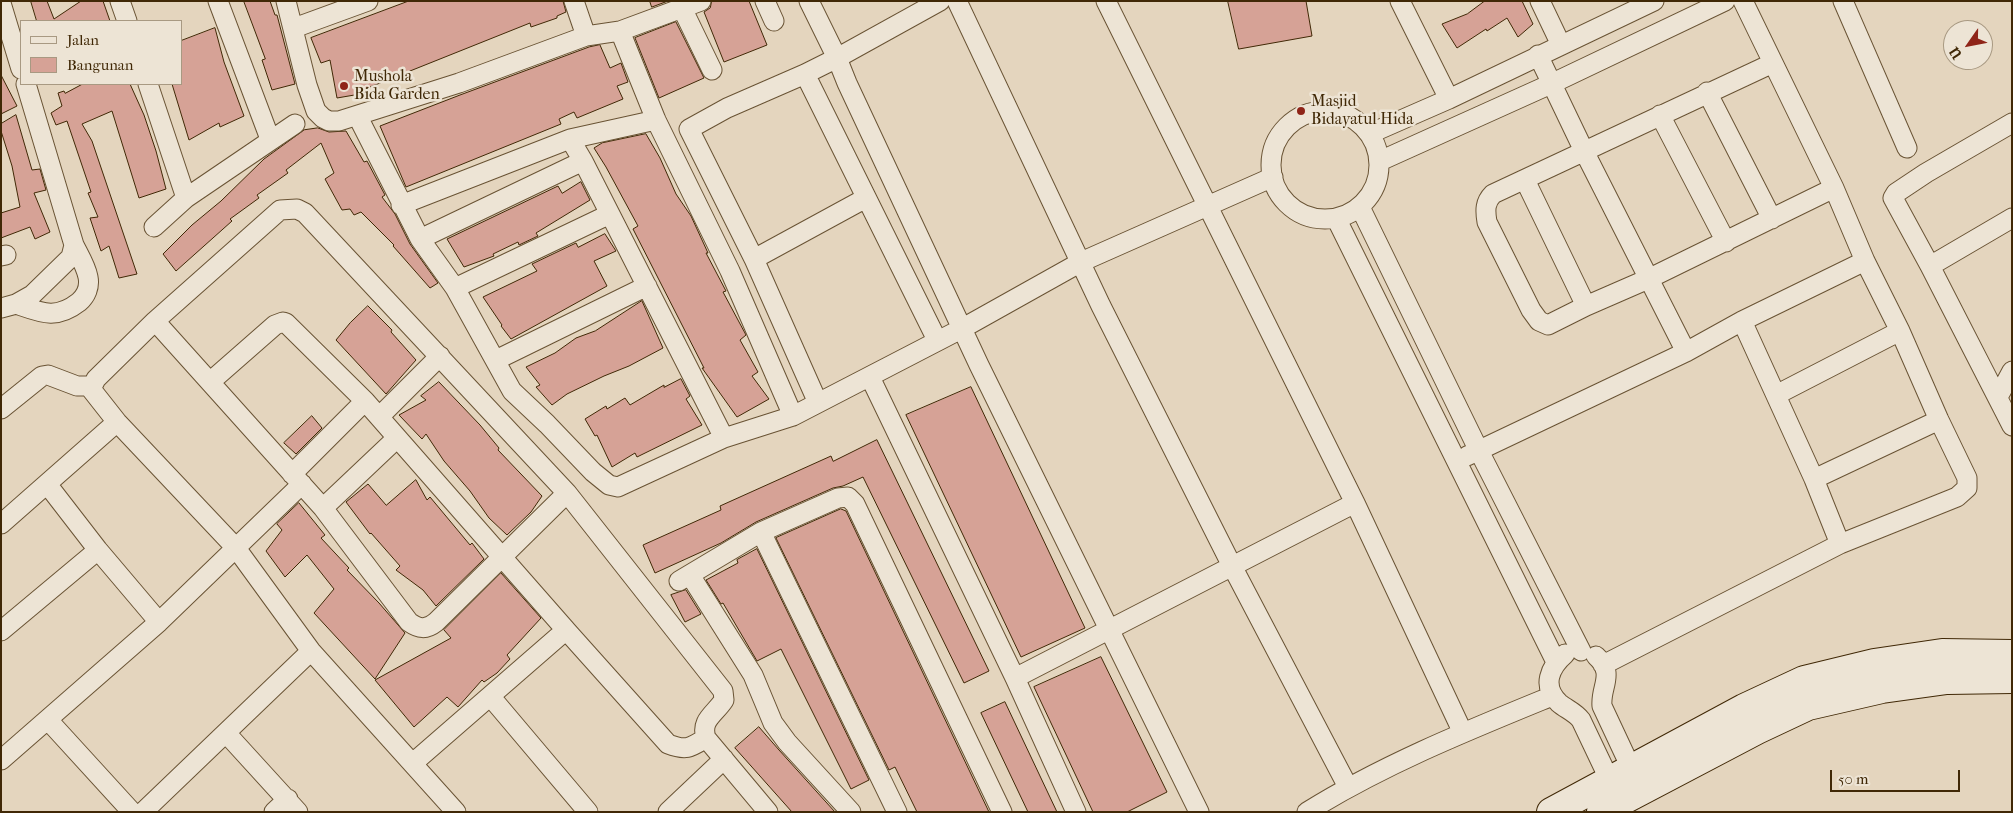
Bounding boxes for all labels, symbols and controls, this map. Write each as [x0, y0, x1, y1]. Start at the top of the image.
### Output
legend [20, 20, 182, 85]
north arrow [1943, 20, 1993, 70]
text: Jalan [67, 31, 99, 49]
text: U [1946, 44, 1966, 62]
text: Bangunan [67, 56, 134, 74]
place label: Mushola Bida Garden [354, 67, 440, 105]
marker: Mushola Bida Garden [338, 80, 350, 92]
place label: Masjid Bidayatul Hida [1311, 92, 1414, 130]
marker: Masjid Bidayatul Hida [1295, 105, 1307, 117]
scale bar [1833, 760, 1963, 792]
text: 50 m [1838, 770, 1868, 788]

